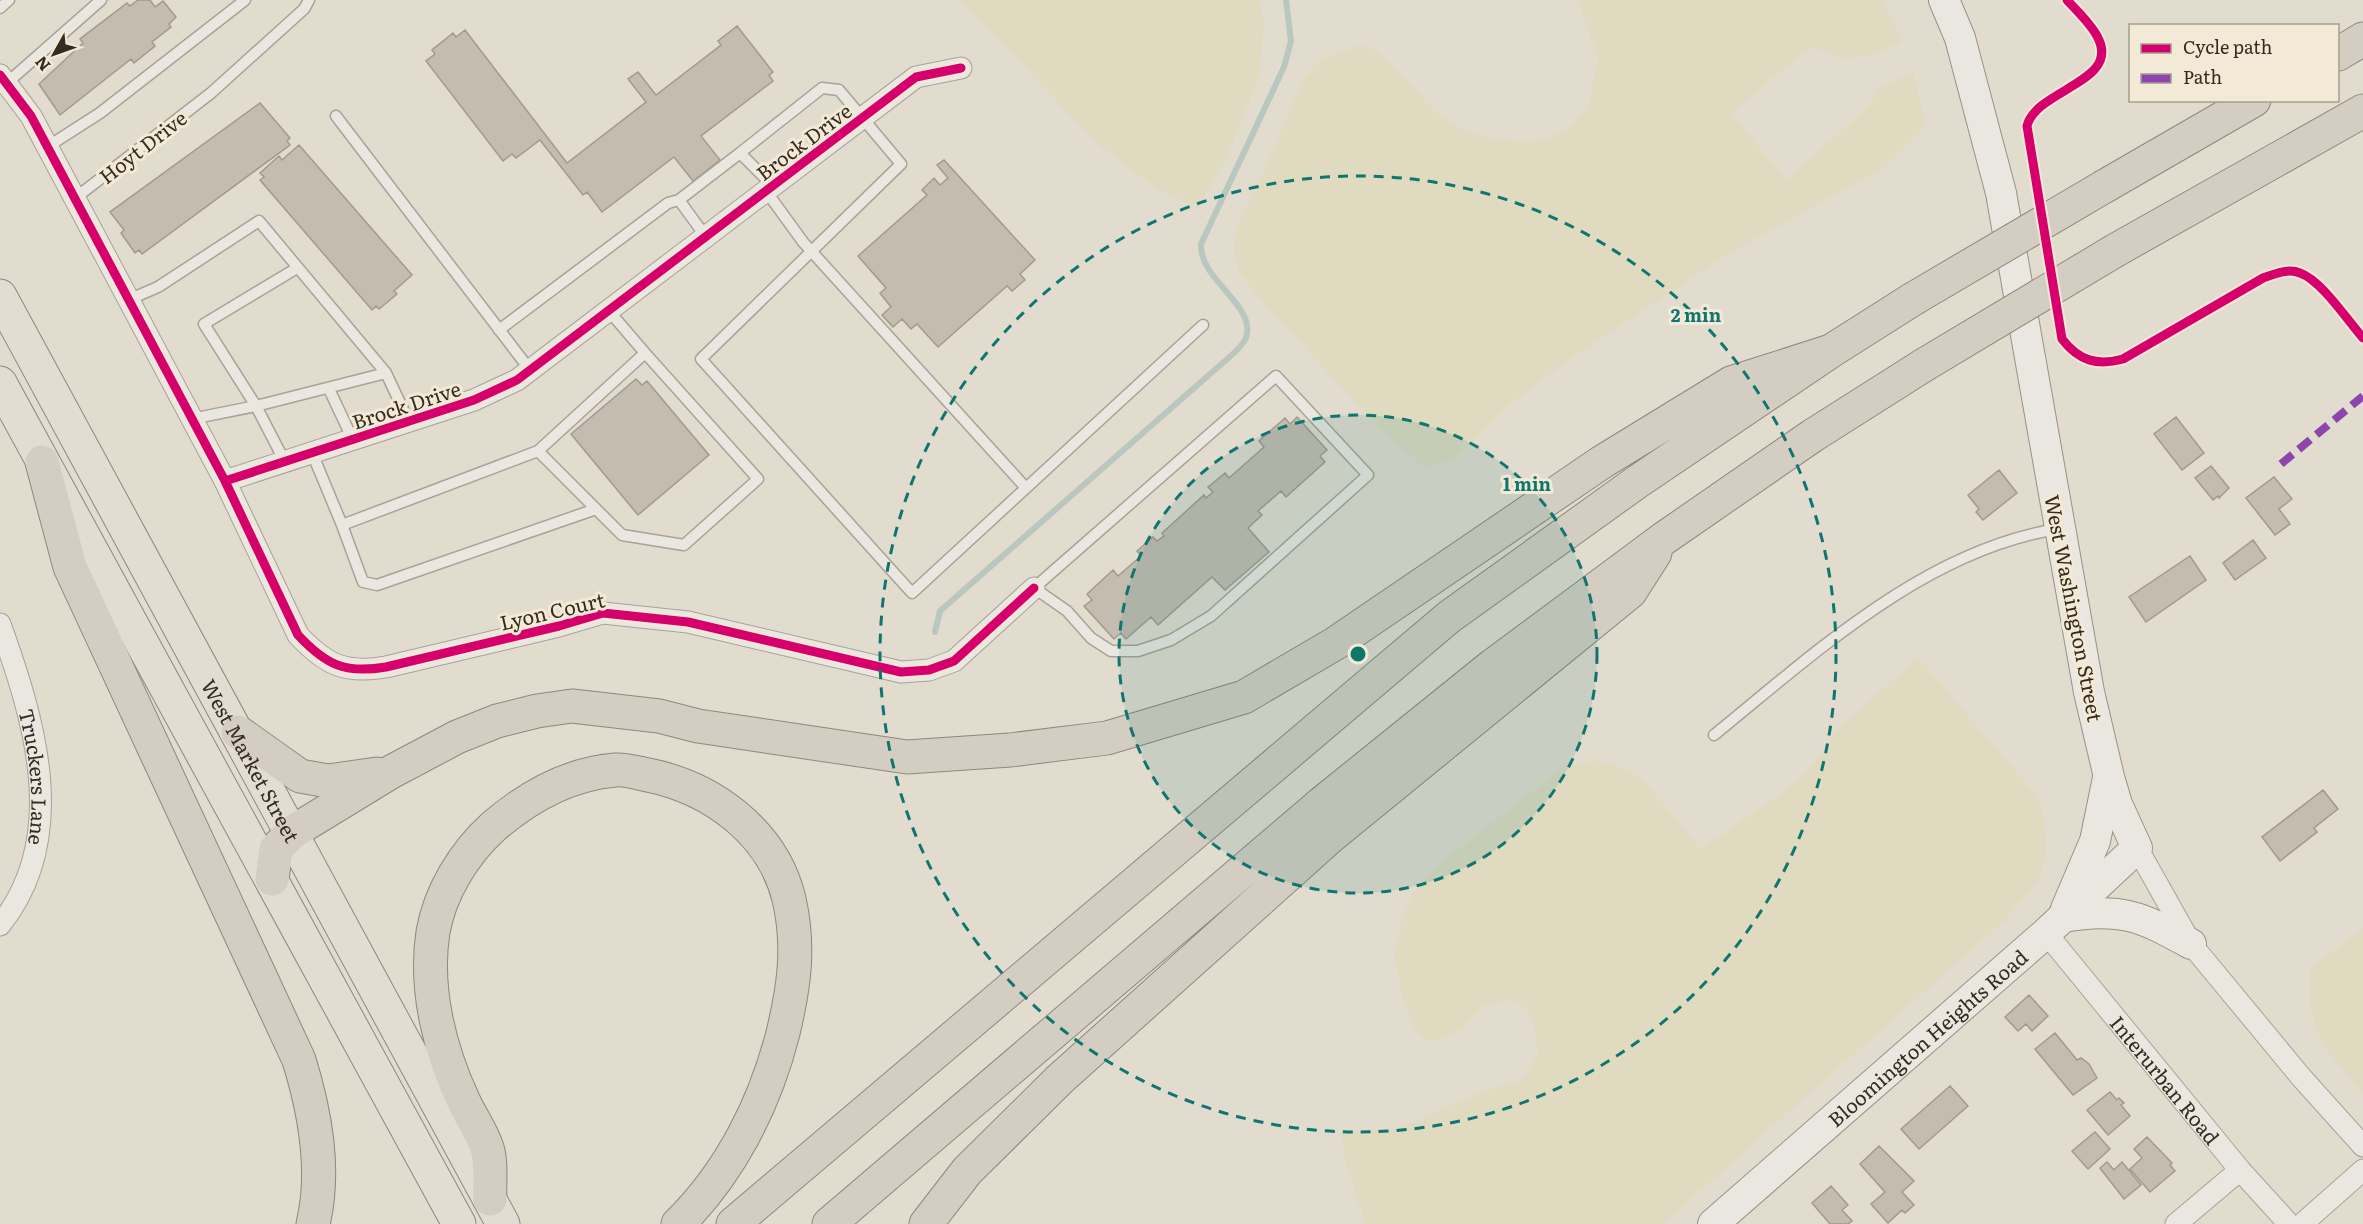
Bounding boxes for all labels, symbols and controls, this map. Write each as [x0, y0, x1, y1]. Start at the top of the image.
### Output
north arrow [24, 24, 84, 84]
legend [2129, 24, 2339, 102]
text: Cycle path [2183, 33, 2272, 60]
text: N [28, 51, 55, 77]
text: Path [2183, 63, 2222, 90]
street label: Brock Drive [749, 95, 857, 187]
street label: Hoyt Drive [92, 102, 192, 190]
text: 2 min [1671, 301, 1722, 328]
street label: Brock Drive [348, 372, 464, 436]
text: 1 min [1503, 470, 1552, 497]
street label: West Washington Street [2038, 492, 2112, 724]
street label: Lyon Court [496, 583, 608, 637]
centre of rings [1348, 644, 1368, 664]
street label: West Market Street [195, 673, 308, 847]
street label: Truckers Lane [13, 705, 56, 848]
street label: Bloomington Heights Road [1820, 941, 2033, 1133]
street label: Interurban Road [2104, 1008, 2228, 1150]

